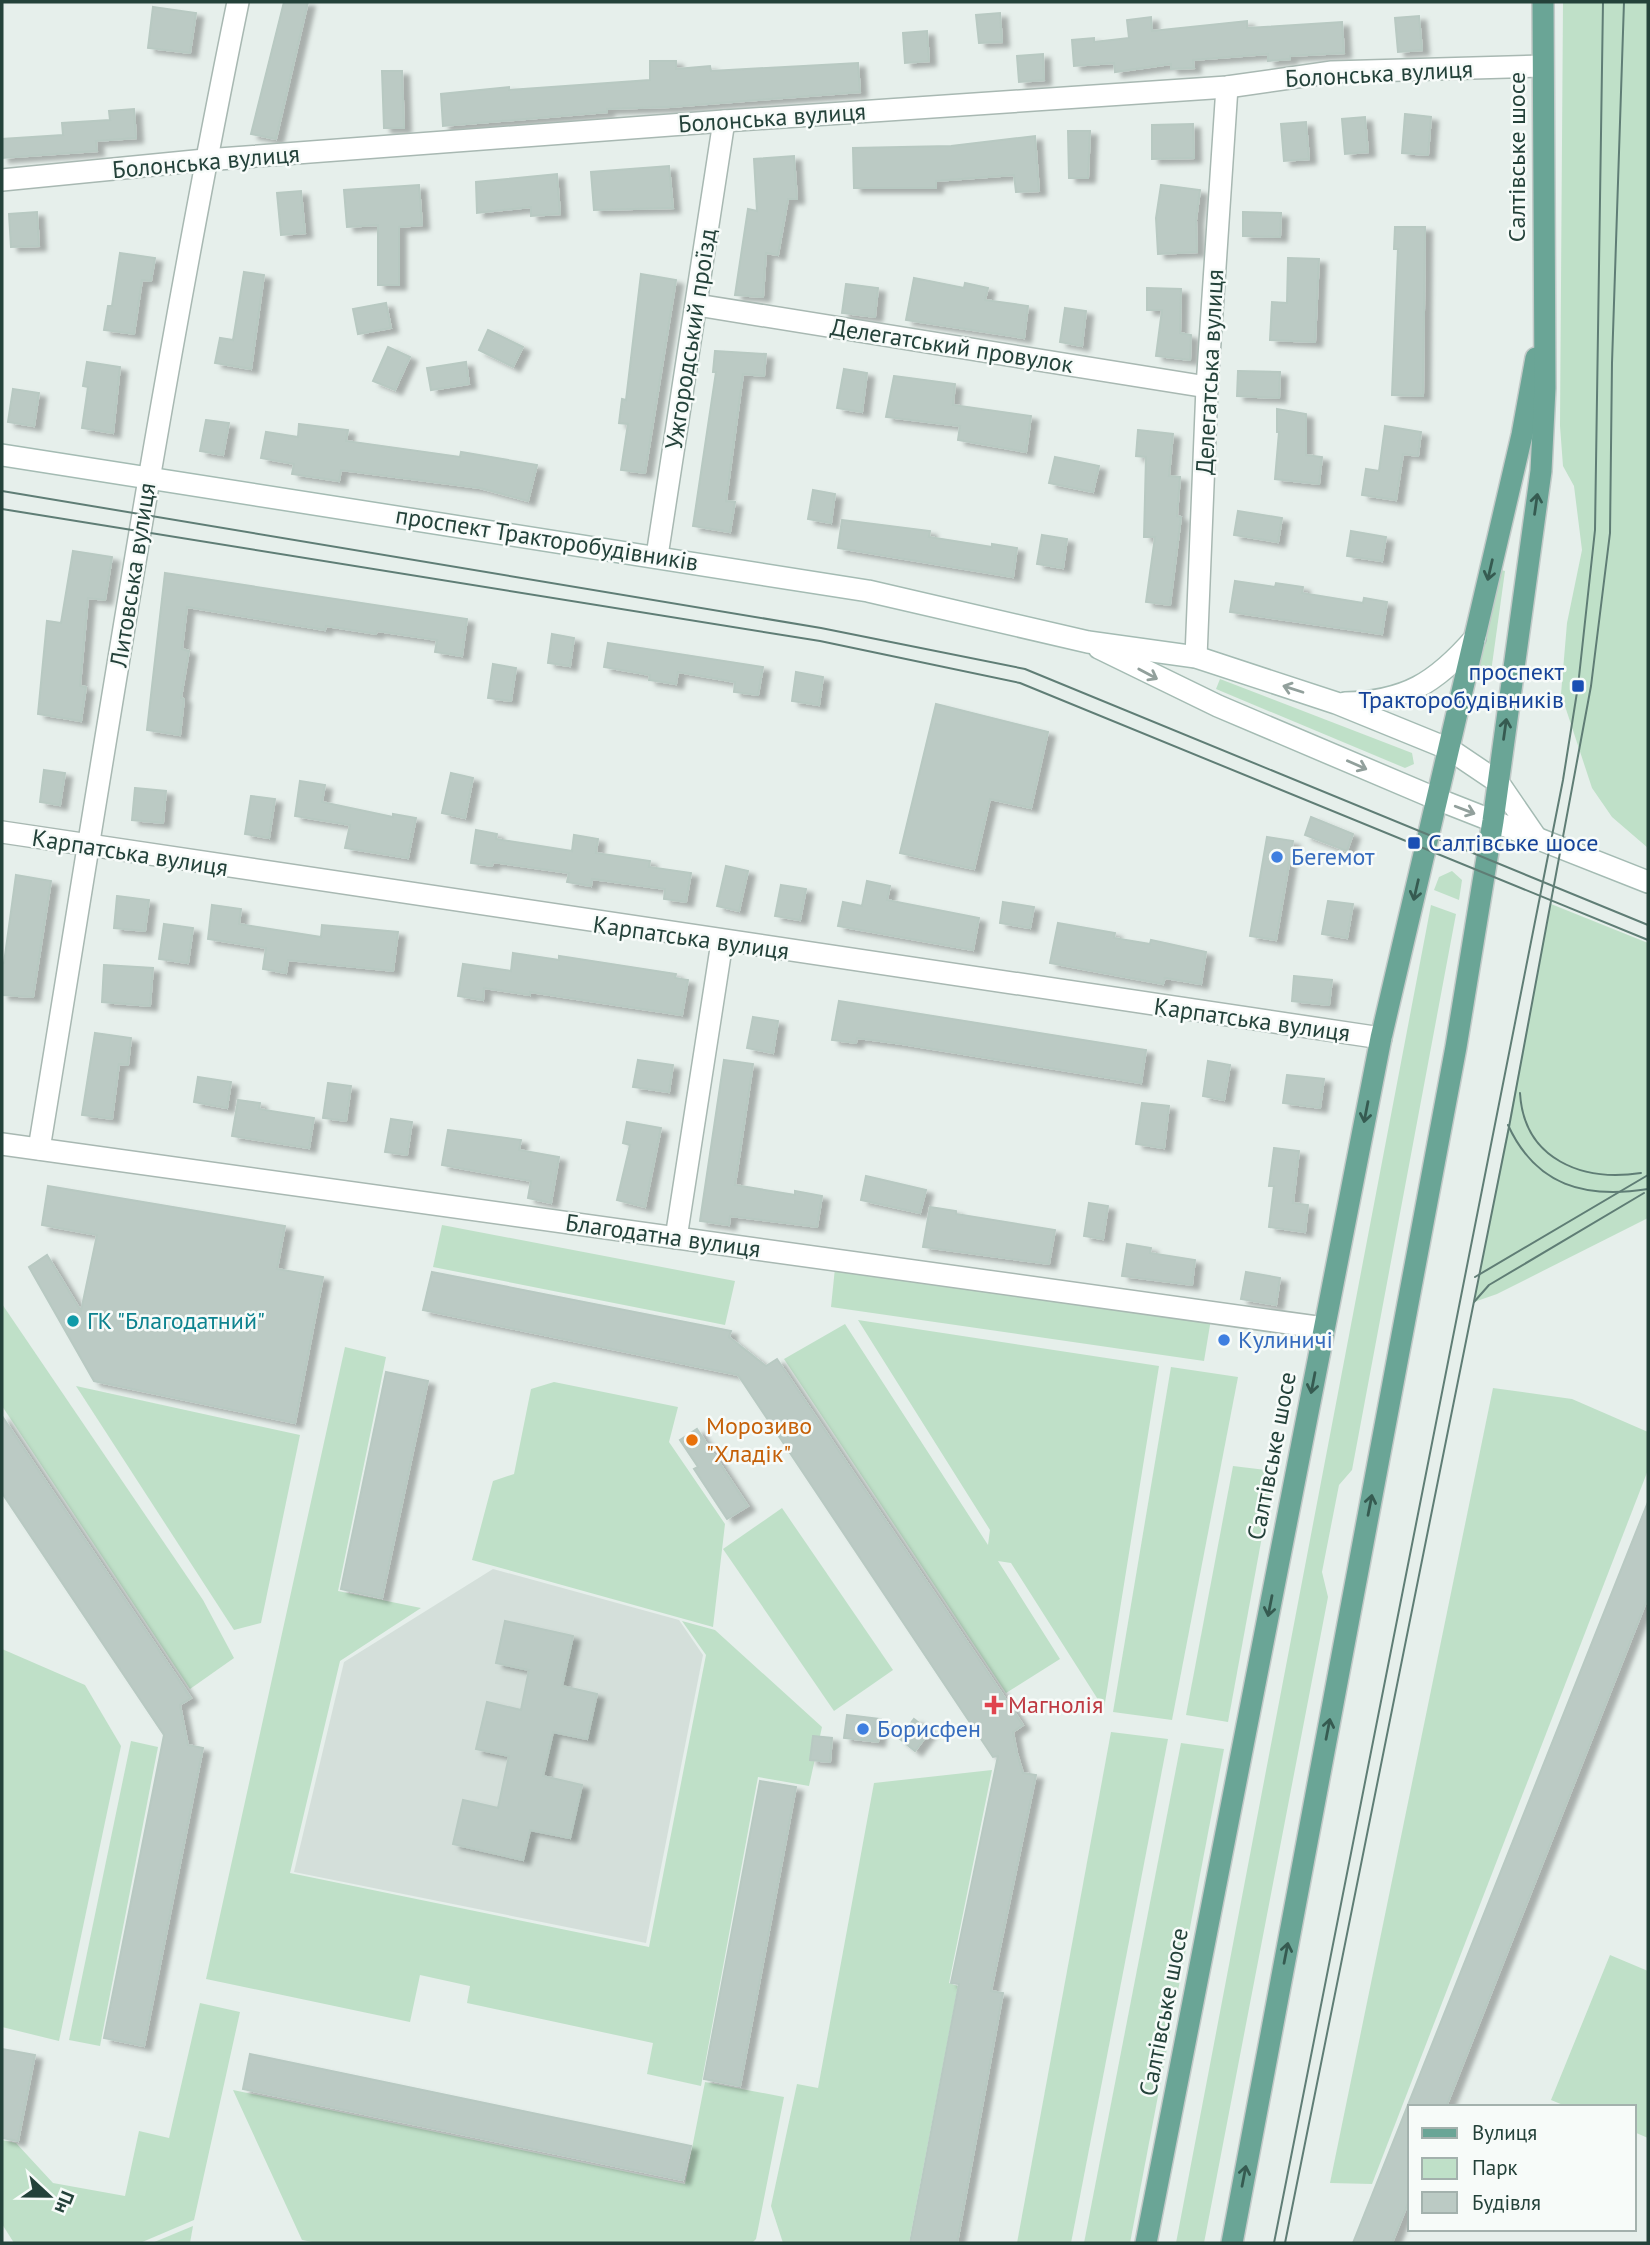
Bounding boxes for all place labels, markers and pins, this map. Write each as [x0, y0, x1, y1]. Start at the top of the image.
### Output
place label: проспект Тракторобудівників [1358, 656, 1564, 715]
marker: проспект Тракторобудівників [1570, 678, 1586, 694]
place label: Салтівське шосе [1428, 827, 1598, 858]
marker: Салтівське шосе [1406, 835, 1422, 851]
place label: Бегемот [1291, 841, 1375, 872]
marker: Бегемот [1269, 849, 1285, 865]
place label: ГК "Благодатний" [87, 1305, 265, 1336]
marker: ГК "Благодатний" [65, 1313, 81, 1329]
place label: Кулиничі [1238, 1324, 1333, 1355]
marker: Кулиничі [1216, 1332, 1232, 1348]
place label: Морозиво "Хладік" [706, 1410, 812, 1469]
marker: Морозиво "Хладік" [684, 1432, 700, 1448]
place label: Магнолія [1008, 1689, 1103, 1720]
marker: Магнолія [986, 1697, 1002, 1713]
place label: Борисфен [877, 1713, 981, 1744]
marker: Борисфен [855, 1721, 871, 1737]

